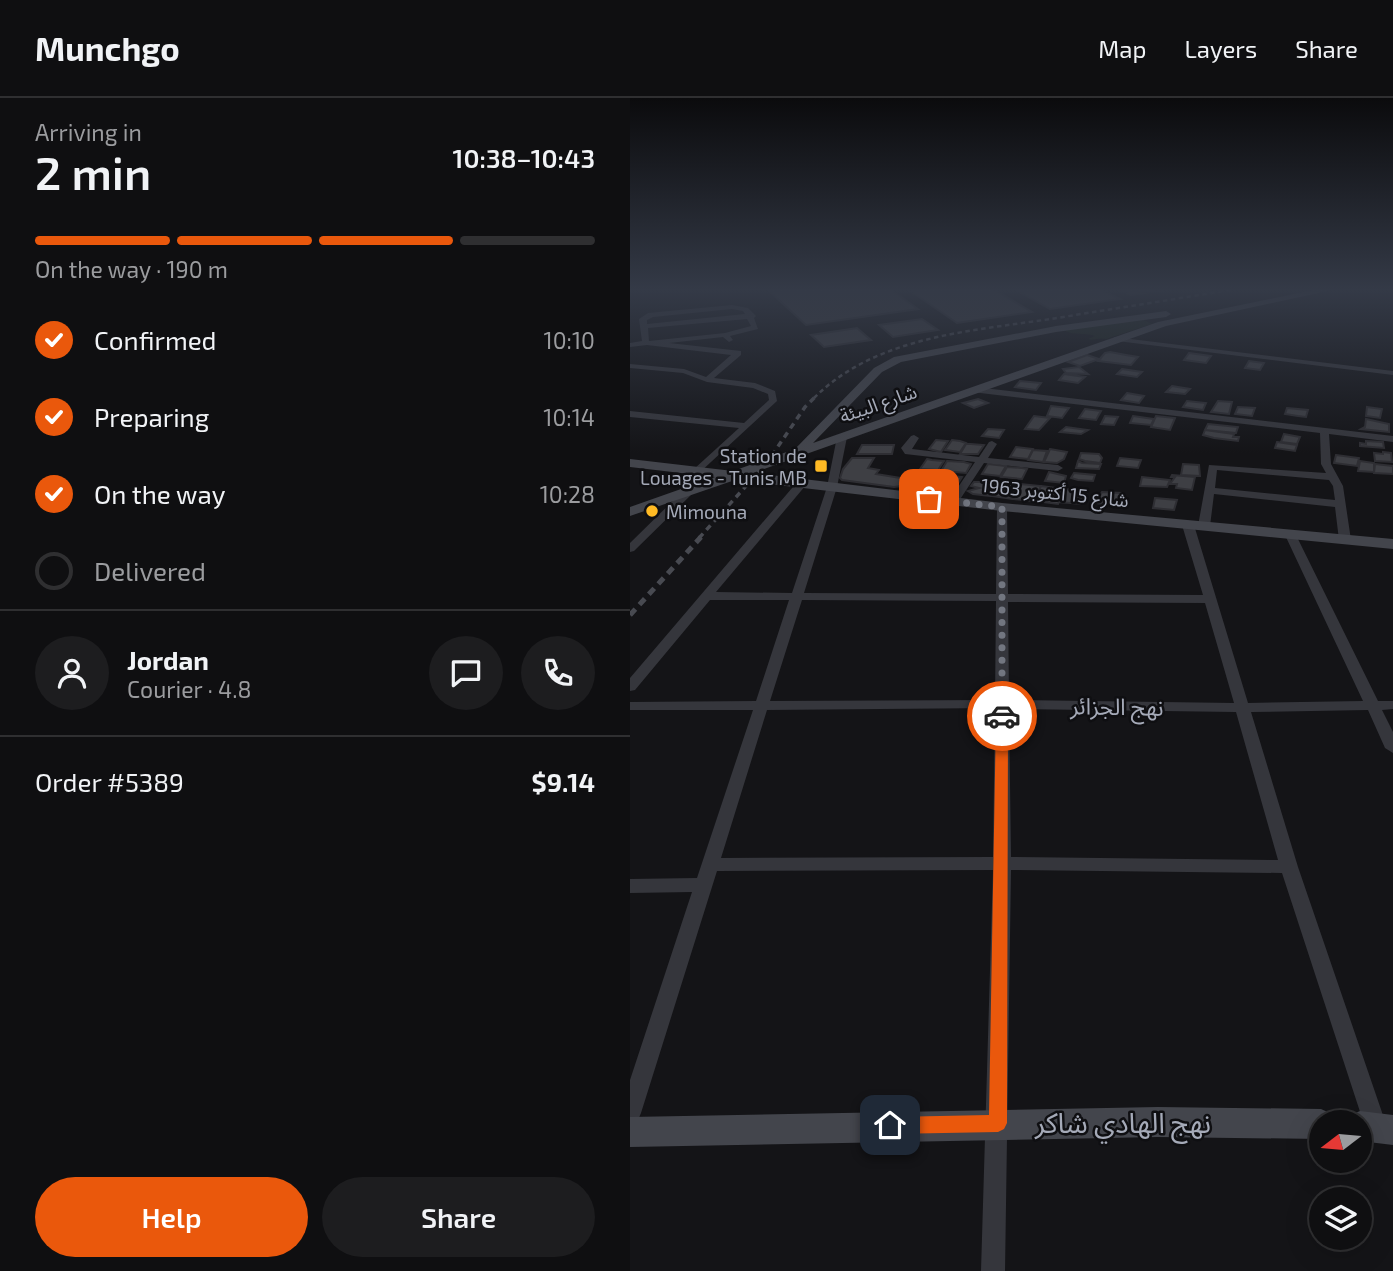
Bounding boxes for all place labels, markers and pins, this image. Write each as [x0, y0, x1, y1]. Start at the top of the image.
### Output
place label: Station de Louages - Tunis MB [640, 444, 807, 489]
marker: Station de Louages - Tunis MB [813, 458, 829, 474]
pin [899, 469, 959, 529]
place label: Mimouna [666, 500, 747, 523]
marker: Mimouna [644, 503, 660, 519]
pin [860, 1095, 920, 1155]

